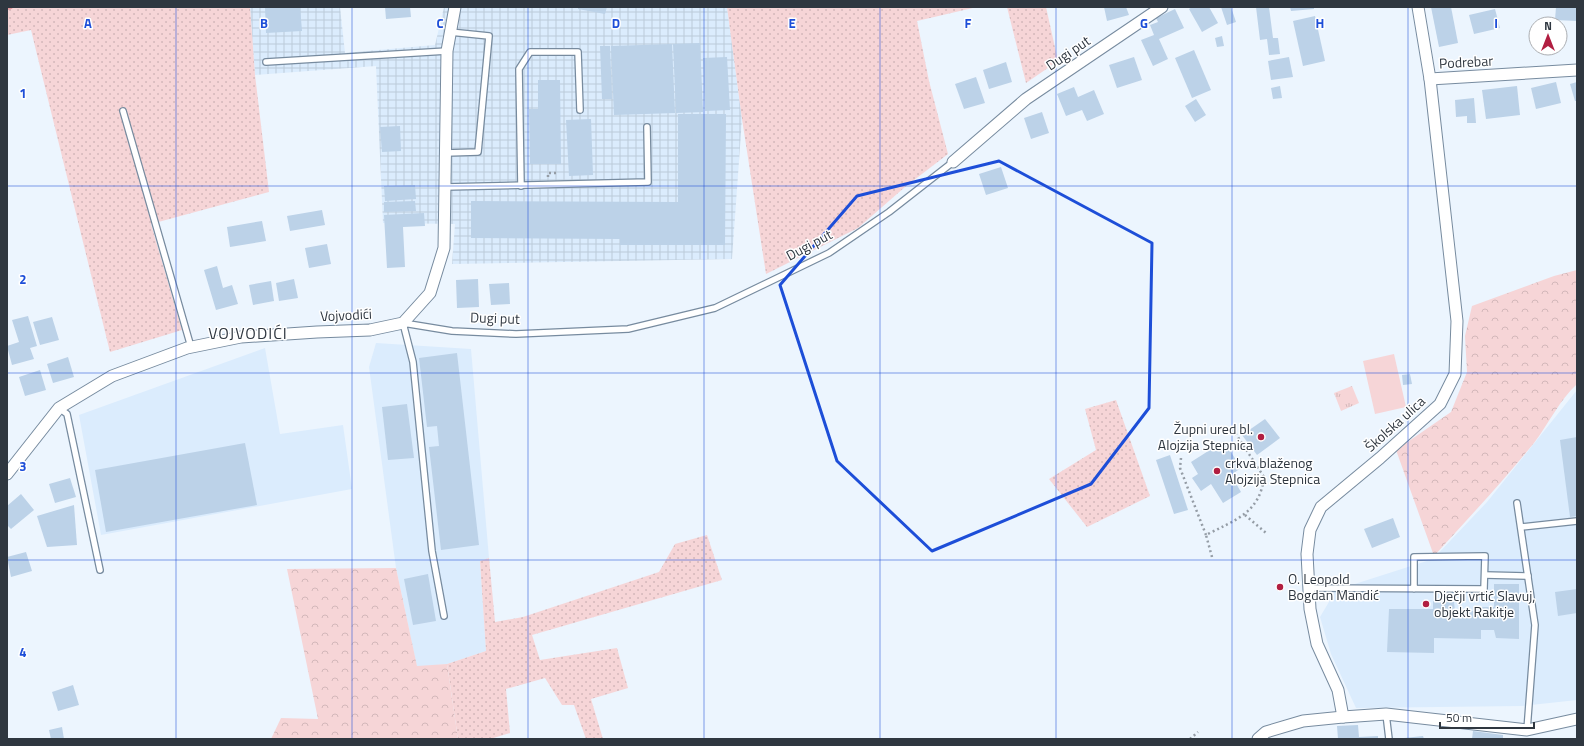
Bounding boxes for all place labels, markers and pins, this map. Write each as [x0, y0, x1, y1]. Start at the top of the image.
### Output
place label: Župni ured bl. Alojzija Stepnica [1158, 418, 1253, 455]
marker: Župni ured bl. Alojzija Stepnica [1256, 432, 1266, 442]
place label: crkva blaženog Alojzija Stepnica [1225, 452, 1320, 489]
marker: crkva blaženog Alojzija Stepnica [1212, 466, 1222, 476]
place label: O. Leopold Bogdan Mandić [1288, 568, 1379, 605]
marker: O. Leopold Bogdan Mandić [1275, 582, 1285, 592]
place label: Dječji vrtić Slavuj, objekt Rakitje [1434, 585, 1535, 622]
marker: Dječji vrtić Slavuj, objekt Rakitje [1421, 599, 1431, 609]

